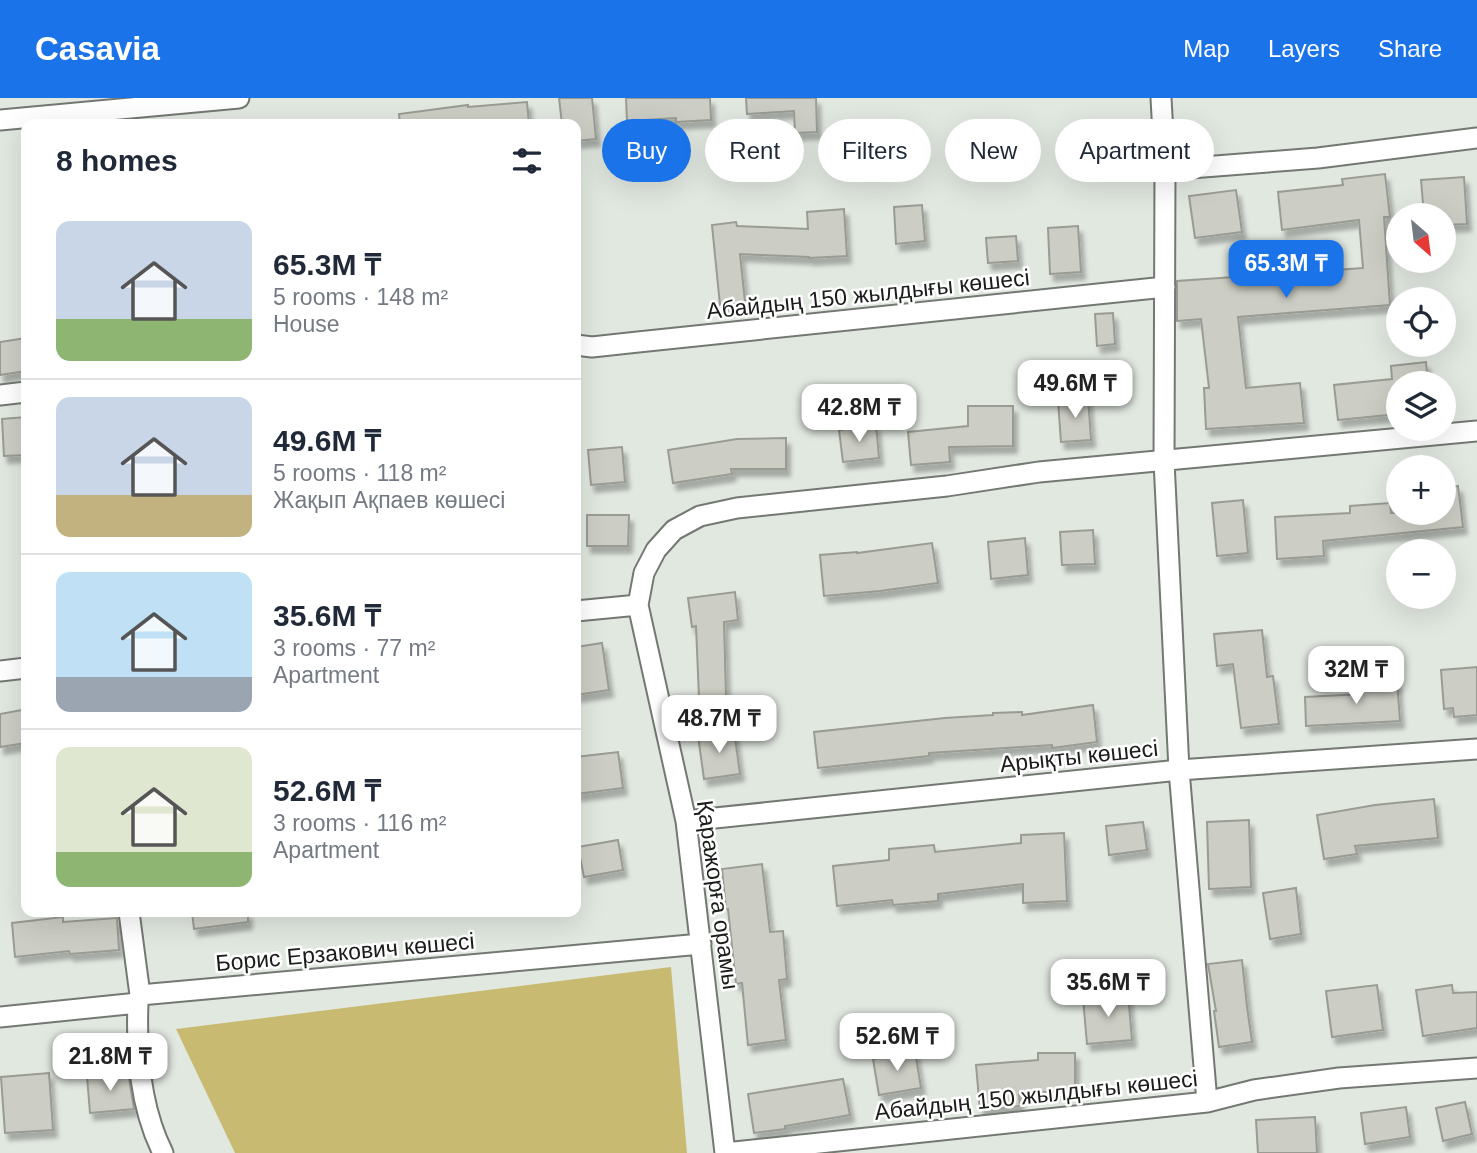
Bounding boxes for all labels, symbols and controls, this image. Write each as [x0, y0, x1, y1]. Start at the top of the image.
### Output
text: Casavia [35, 30, 160, 67]
text: Map [1183, 35, 1230, 62]
text: Layers [1268, 35, 1340, 62]
text: Share [1378, 35, 1442, 62]
chip: Buy [602, 119, 691, 182]
chip: Rent [705, 119, 804, 182]
chip: Filters [818, 119, 931, 182]
chip: New [945, 119, 1041, 182]
chip: Apartment [1055, 119, 1214, 182]
icon: filters [508, 142, 546, 180]
text: 8 homes [56, 144, 178, 177]
north arrow [1386, 203, 1456, 273]
map controls [1386, 203, 1456, 609]
pin: 65.3M ₸ [1221, 240, 1351, 300]
text: 65.3M ₸ [273, 248, 381, 281]
icon: home [112, 249, 196, 333]
text: 65.3M ₸ [1245, 250, 1327, 276]
street label: Абайдың 150 жылдығы көшесі [705, 264, 1031, 324]
text: 5 rooms · 148 m² [273, 284, 448, 310]
button: locate [1386, 287, 1456, 357]
text: House [273, 311, 339, 337]
pin: 49.6M ₸ [1010, 360, 1140, 420]
text: 49.6M ₸ [1034, 370, 1116, 396]
button: layers [1386, 371, 1456, 441]
pin: 42.8M ₸ [794, 384, 924, 444]
text: 42.8M ₸ [818, 394, 900, 420]
text: 49.6M ₸ [273, 424, 381, 457]
icon: home [112, 425, 196, 509]
button: + [1386, 455, 1456, 525]
text: 5 rooms · 118 m² [273, 460, 446, 486]
text: Жақып Ақпаев көшесі [273, 487, 505, 513]
button: − [1386, 539, 1456, 609]
text: 35.6M ₸ [273, 599, 381, 632]
icon: home [112, 600, 196, 684]
text: 3 rooms · 77 m² [273, 635, 435, 661]
pin: 32M ₸ [1307, 646, 1405, 706]
text: 32M ₸ [1324, 656, 1388, 682]
text: Apartment [273, 662, 379, 688]
pin: 48.7M ₸ [654, 696, 784, 755]
text: 48.7M ₸ [678, 705, 760, 731]
street label: Арықты көшесі [999, 735, 1159, 777]
text: 52.6M ₸ [273, 774, 381, 807]
icon: home [112, 775, 196, 859]
street label: Қаражорға орамы [692, 799, 744, 991]
text: 3 rooms · 116 m² [273, 810, 446, 836]
text: Apartment [273, 837, 379, 863]
street label: Борис Ерзакович көшесі [214, 928, 476, 976]
pin: 35.6M ₸ [1043, 960, 1173, 1019]
text: 35.6M ₸ [1067, 969, 1149, 995]
pin: 52.6M ₸ [832, 1014, 962, 1073]
text: 52.6M ₸ [856, 1023, 938, 1049]
pin: 21.8M ₸ [45, 1034, 175, 1093]
text: 21.8M ₸ [69, 1043, 151, 1069]
street label: Абайдың 150 жылдығы көшесі [873, 1065, 1199, 1125]

